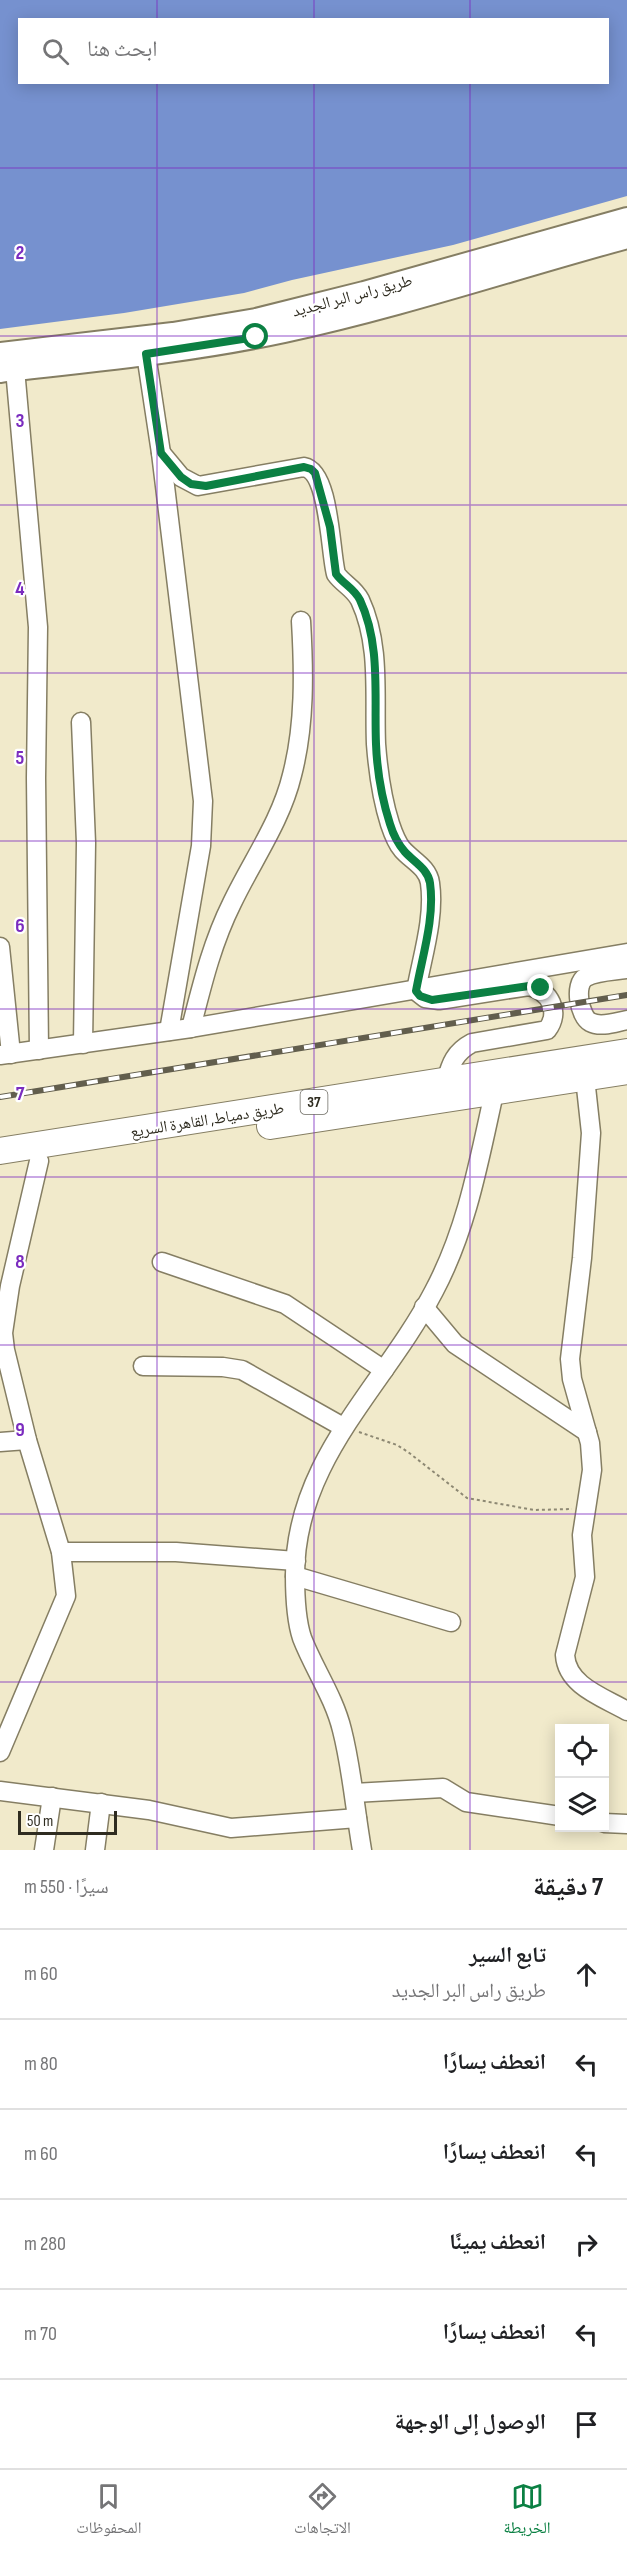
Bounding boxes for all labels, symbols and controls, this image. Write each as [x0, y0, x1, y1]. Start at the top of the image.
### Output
search box [18, 18, 609, 84]
icon: search [39, 35, 72, 68]
text: ابحث هنا [87, 36, 158, 63]
text: 2 [16, 241, 24, 265]
street label: طريق راس البر الجديد [290, 271, 414, 322]
route start [242, 323, 268, 349]
text: 3 [16, 409, 25, 433]
text: 4 [15, 577, 25, 601]
text: 5 [16, 746, 25, 770]
text: 6 [15, 914, 25, 938]
route end [527, 974, 553, 1000]
text: 7 [16, 1082, 25, 1106]
road number: 37 [300, 1090, 328, 1114]
street label: طريق دمياط, القاهرة السريع [129, 1099, 285, 1142]
text: 8 [15, 1250, 25, 1274]
text: 9 [15, 1418, 25, 1442]
map controls [555, 1724, 609, 1832]
button: locate [555, 1724, 609, 1778]
button: layers [555, 1778, 609, 1832]
scale bar [18, 1808, 117, 1836]
text: 50 m [27, 1812, 53, 1831]
text: 7 دقيقة [533, 1872, 603, 1903]
text: سيرًا · 550 m [24, 1875, 109, 1899]
text: تابع السير [469, 1942, 546, 1969]
icon: ahead [570, 1958, 603, 1991]
text: 60 m [24, 1962, 58, 1986]
text: طريق راس البر الجديد [392, 1979, 546, 2003]
icon: left [570, 2048, 603, 2081]
text: انعطف يسارًا [443, 2049, 546, 2076]
text: 80 m [24, 2052, 58, 2076]
icon: left [570, 2138, 603, 2171]
text: انعطف يسارًا [443, 2139, 546, 2166]
text: 60 m [24, 2142, 58, 2166]
icon: right [570, 2228, 603, 2261]
text: انعطف يمينًا [449, 2229, 546, 2256]
text: 280 m [24, 2232, 66, 2256]
icon: left [570, 2318, 603, 2351]
text: انعطف يسارًا [443, 2319, 546, 2346]
text: 70 m [24, 2322, 57, 2346]
icon: arrive [570, 2408, 603, 2441]
text: الوصول إلى الوجهة [394, 2409, 546, 2436]
tab: المحفوظات [76, 2480, 141, 2543]
tab: الاتجاهات [294, 2480, 351, 2543]
tab: الخريطة [504, 2480, 551, 2543]

